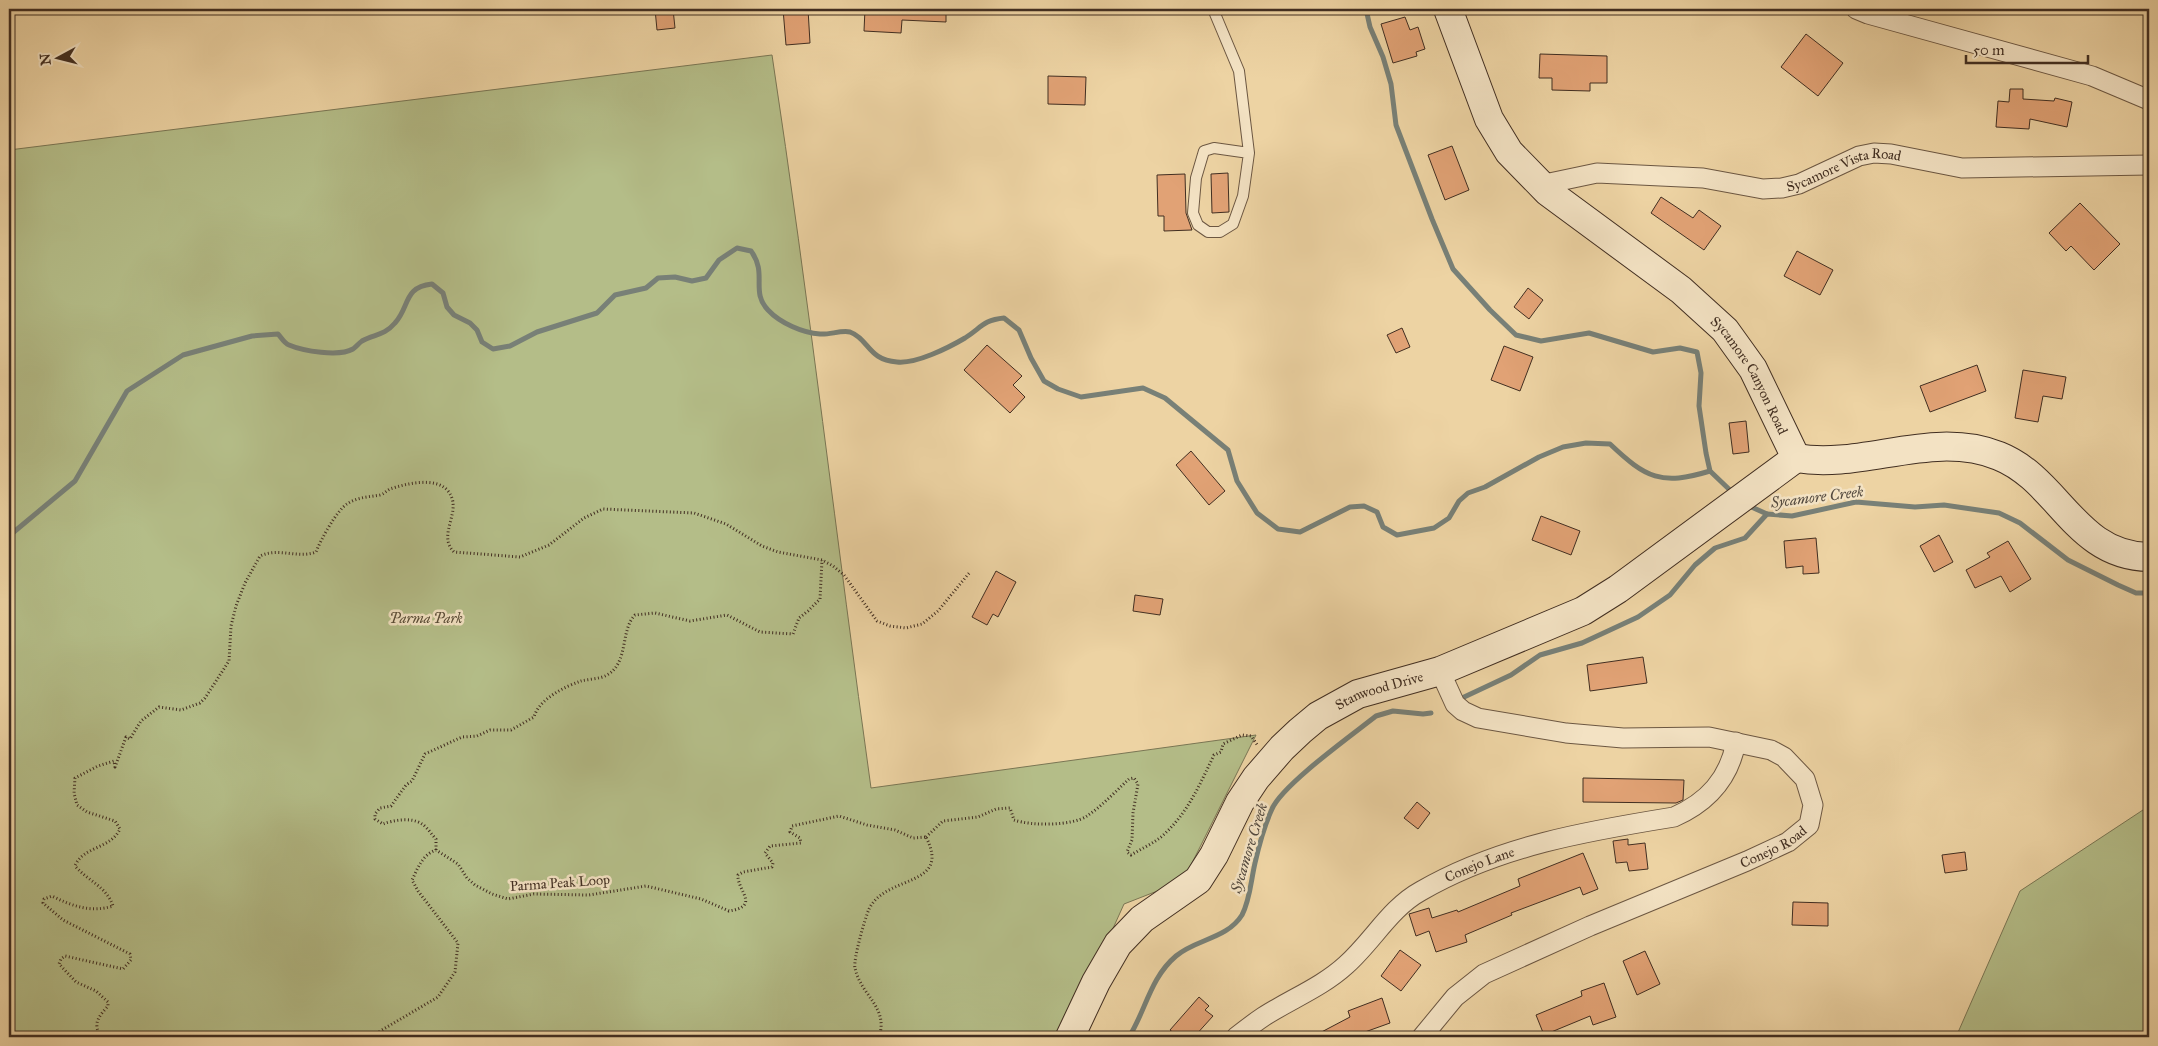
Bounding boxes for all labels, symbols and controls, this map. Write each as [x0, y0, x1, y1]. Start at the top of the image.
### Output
north arrow [32, 32, 82, 82]
scale bar [1966, 32, 2088, 64]
text: 50 m [1973, 41, 2005, 59]
text: N [36, 52, 55, 66]
street label: Sycamore Vista Road [1785, 144, 1903, 195]
street label: Sycamore Canyon Road [1707, 313, 1792, 437]
water label: Sycamore Creek [1769, 482, 1865, 512]
park label: Parma Park [390, 610, 463, 627]
street label: Stanwood Drive [1332, 668, 1425, 713]
water label: Sycamore Creek [1226, 801, 1271, 896]
street label: Conejo Road [1737, 822, 1810, 872]
street label: Conejo Lane [1442, 843, 1516, 886]
street label: Parma Peak Loop [509, 871, 611, 895]

